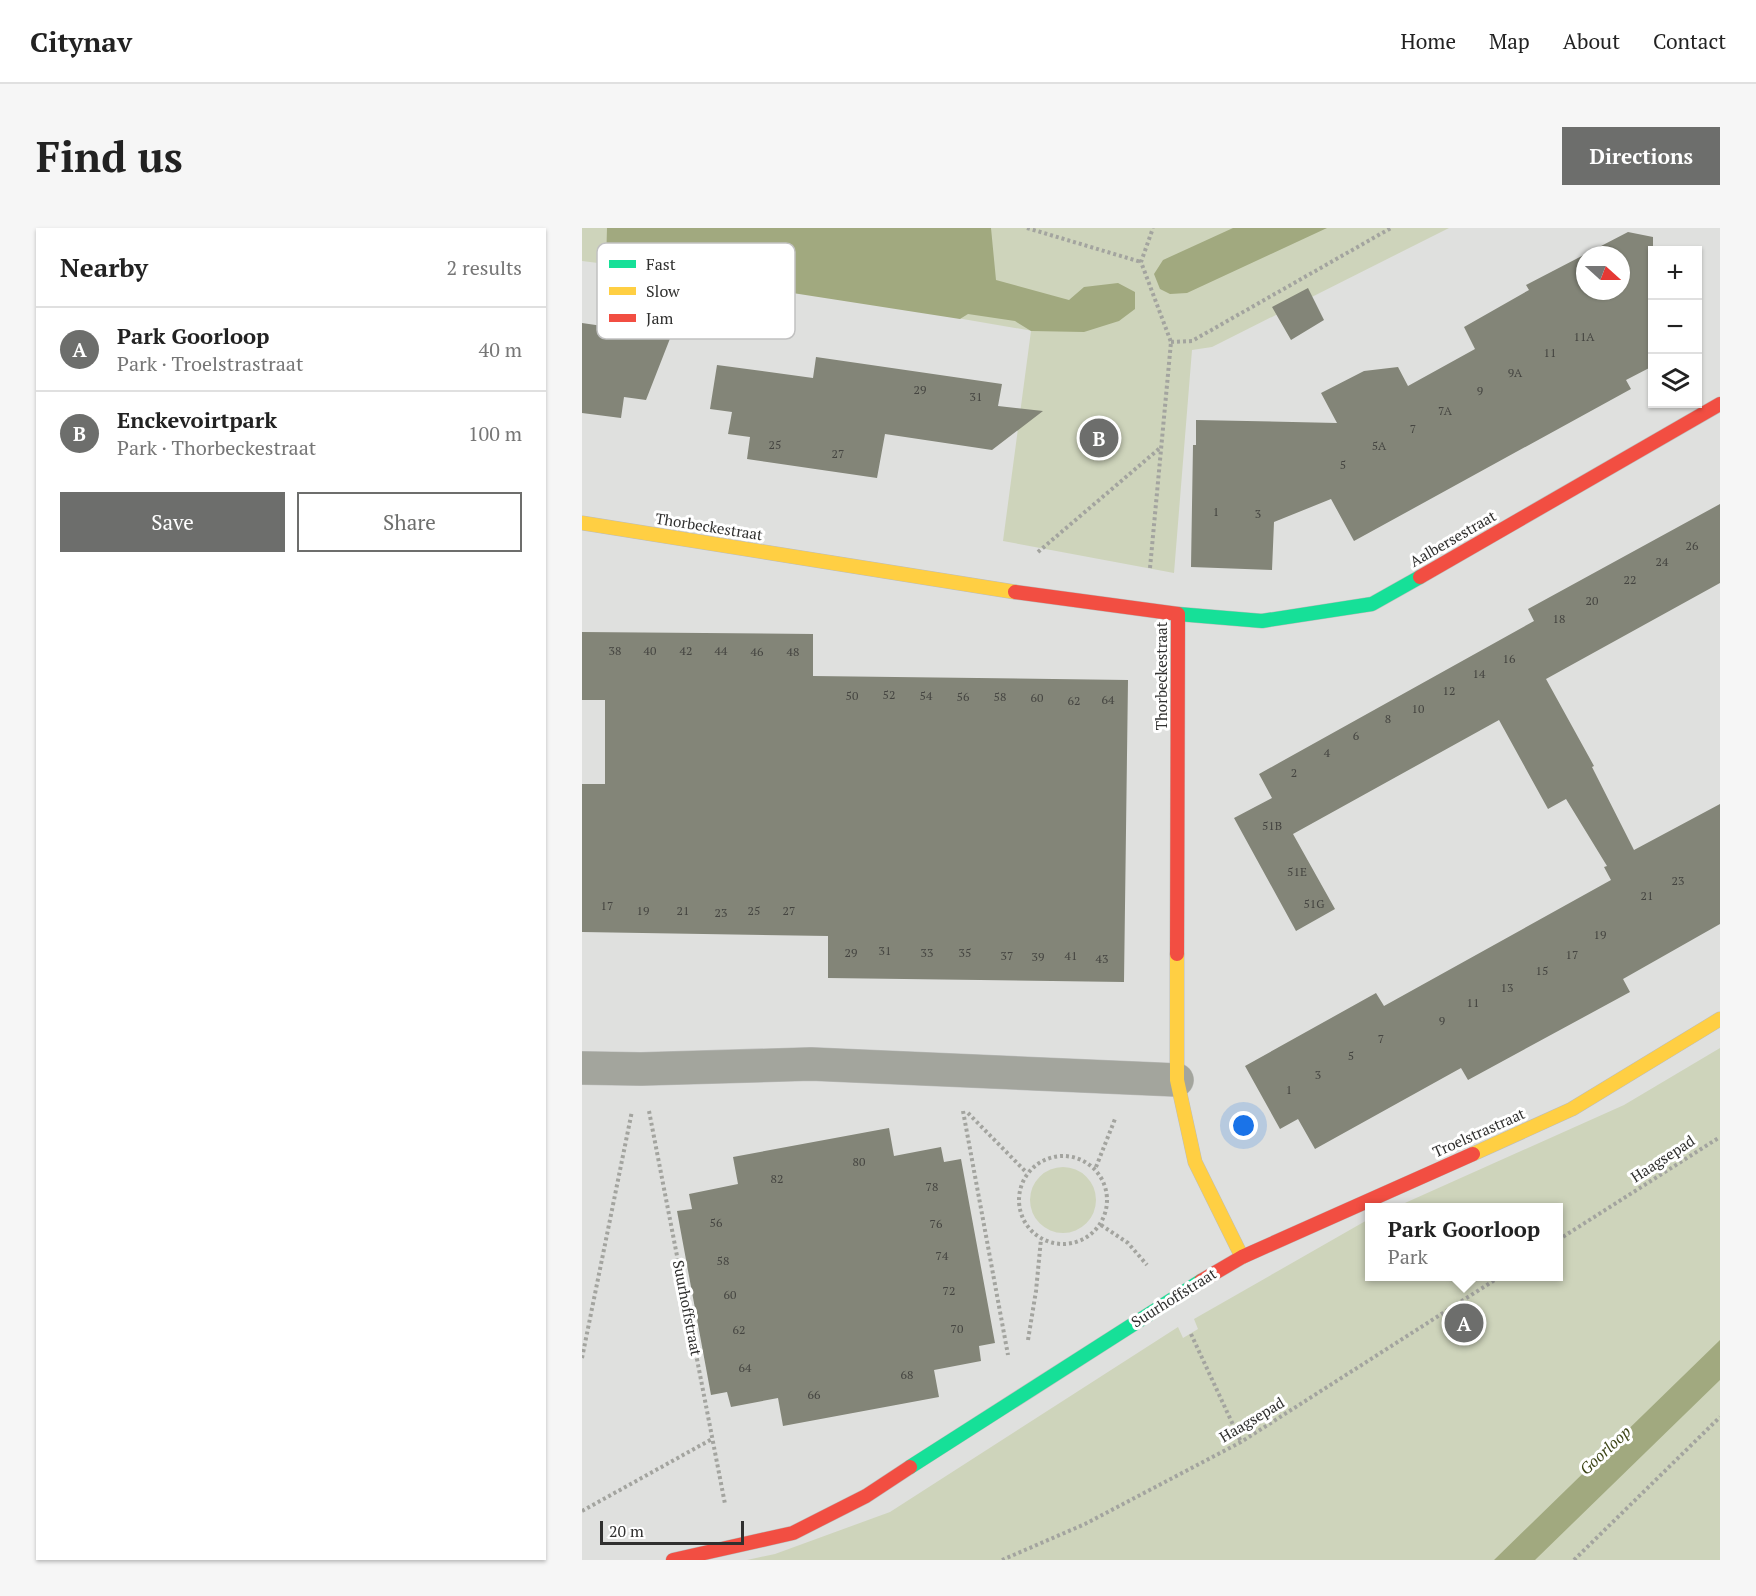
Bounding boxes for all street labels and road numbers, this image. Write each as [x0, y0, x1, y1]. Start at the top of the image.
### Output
street label: Aalbersestraat [1406, 505, 1500, 571]
street label: Thorbeckestraat [654, 508, 765, 544]
street label: Thorbeckestraat [1151, 621, 1171, 730]
street label: Troelstrastraat [1429, 1103, 1528, 1161]
street label: Haagsepad [1627, 1130, 1698, 1186]
street label: Suurhoffstraat [669, 1258, 707, 1358]
street label: Suurhoffstraat [1127, 1263, 1220, 1331]
street label: Haagsepad [1215, 1392, 1288, 1446]

